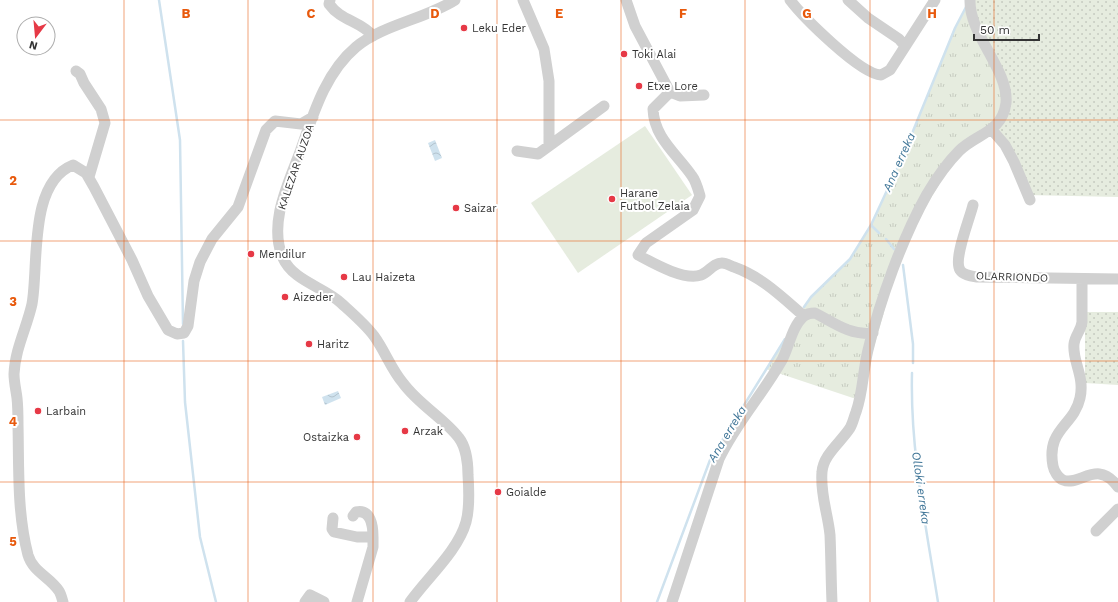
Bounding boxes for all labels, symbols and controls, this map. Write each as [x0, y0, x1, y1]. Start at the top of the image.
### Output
text: B [182, 6, 191, 21]
text: C [307, 6, 316, 21]
text: D [430, 6, 440, 21]
text: E [555, 6, 563, 21]
text: F [679, 6, 687, 21]
text: G [802, 6, 812, 21]
text: H [927, 6, 937, 21]
north arrow [16, 16, 56, 56]
scale bar [974, 16, 1039, 42]
place label: Leku Eder [472, 22, 527, 35]
marker: Leku Eder [459, 23, 469, 33]
text: 50 m [980, 23, 1010, 37]
text: N [28, 38, 39, 53]
place label: Toki Alai [632, 48, 676, 61]
marker: Toki Alai [619, 49, 629, 59]
place label: Etxe Lore [647, 80, 698, 93]
marker: Etxe Lore [634, 81, 644, 91]
street label: KALEZAR AUZOA [275, 122, 317, 212]
water label: Ana erreka [879, 130, 918, 194]
text: 2 [9, 173, 17, 188]
place label: Harane Futbol Zelaia [620, 187, 690, 213]
marker: Harane Futbol Zelaia [607, 194, 617, 204]
place label: Saizar [464, 202, 497, 215]
marker: Saizar [451, 203, 461, 213]
place label: Mendilur [259, 248, 306, 261]
marker: Mendilur [246, 249, 256, 259]
street label: OLARRIONDO [976, 269, 1048, 285]
place label: Lau Haizeta [352, 271, 415, 284]
marker: Lau Haizeta [339, 272, 349, 282]
place label: Aizeder [293, 291, 334, 304]
marker: Aizeder [280, 292, 290, 302]
text: 3 [9, 294, 17, 309]
place label: Haritz [317, 338, 349, 351]
marker: Haritz [304, 339, 314, 349]
water label: Ana erreka [704, 403, 749, 465]
place label: Larbain [46, 405, 86, 418]
marker: Larbain [33, 406, 43, 416]
text: 4 [9, 414, 18, 429]
place label: Arzak [413, 425, 443, 438]
marker: Arzak [400, 426, 410, 436]
place label: Ostaizka [303, 431, 349, 444]
marker: Ostaizka [352, 432, 362, 442]
water label: Olloki erreka [909, 451, 933, 526]
place label: Goialde [506, 486, 546, 499]
marker: Goialde [493, 487, 503, 497]
text: 5 [9, 534, 17, 549]

